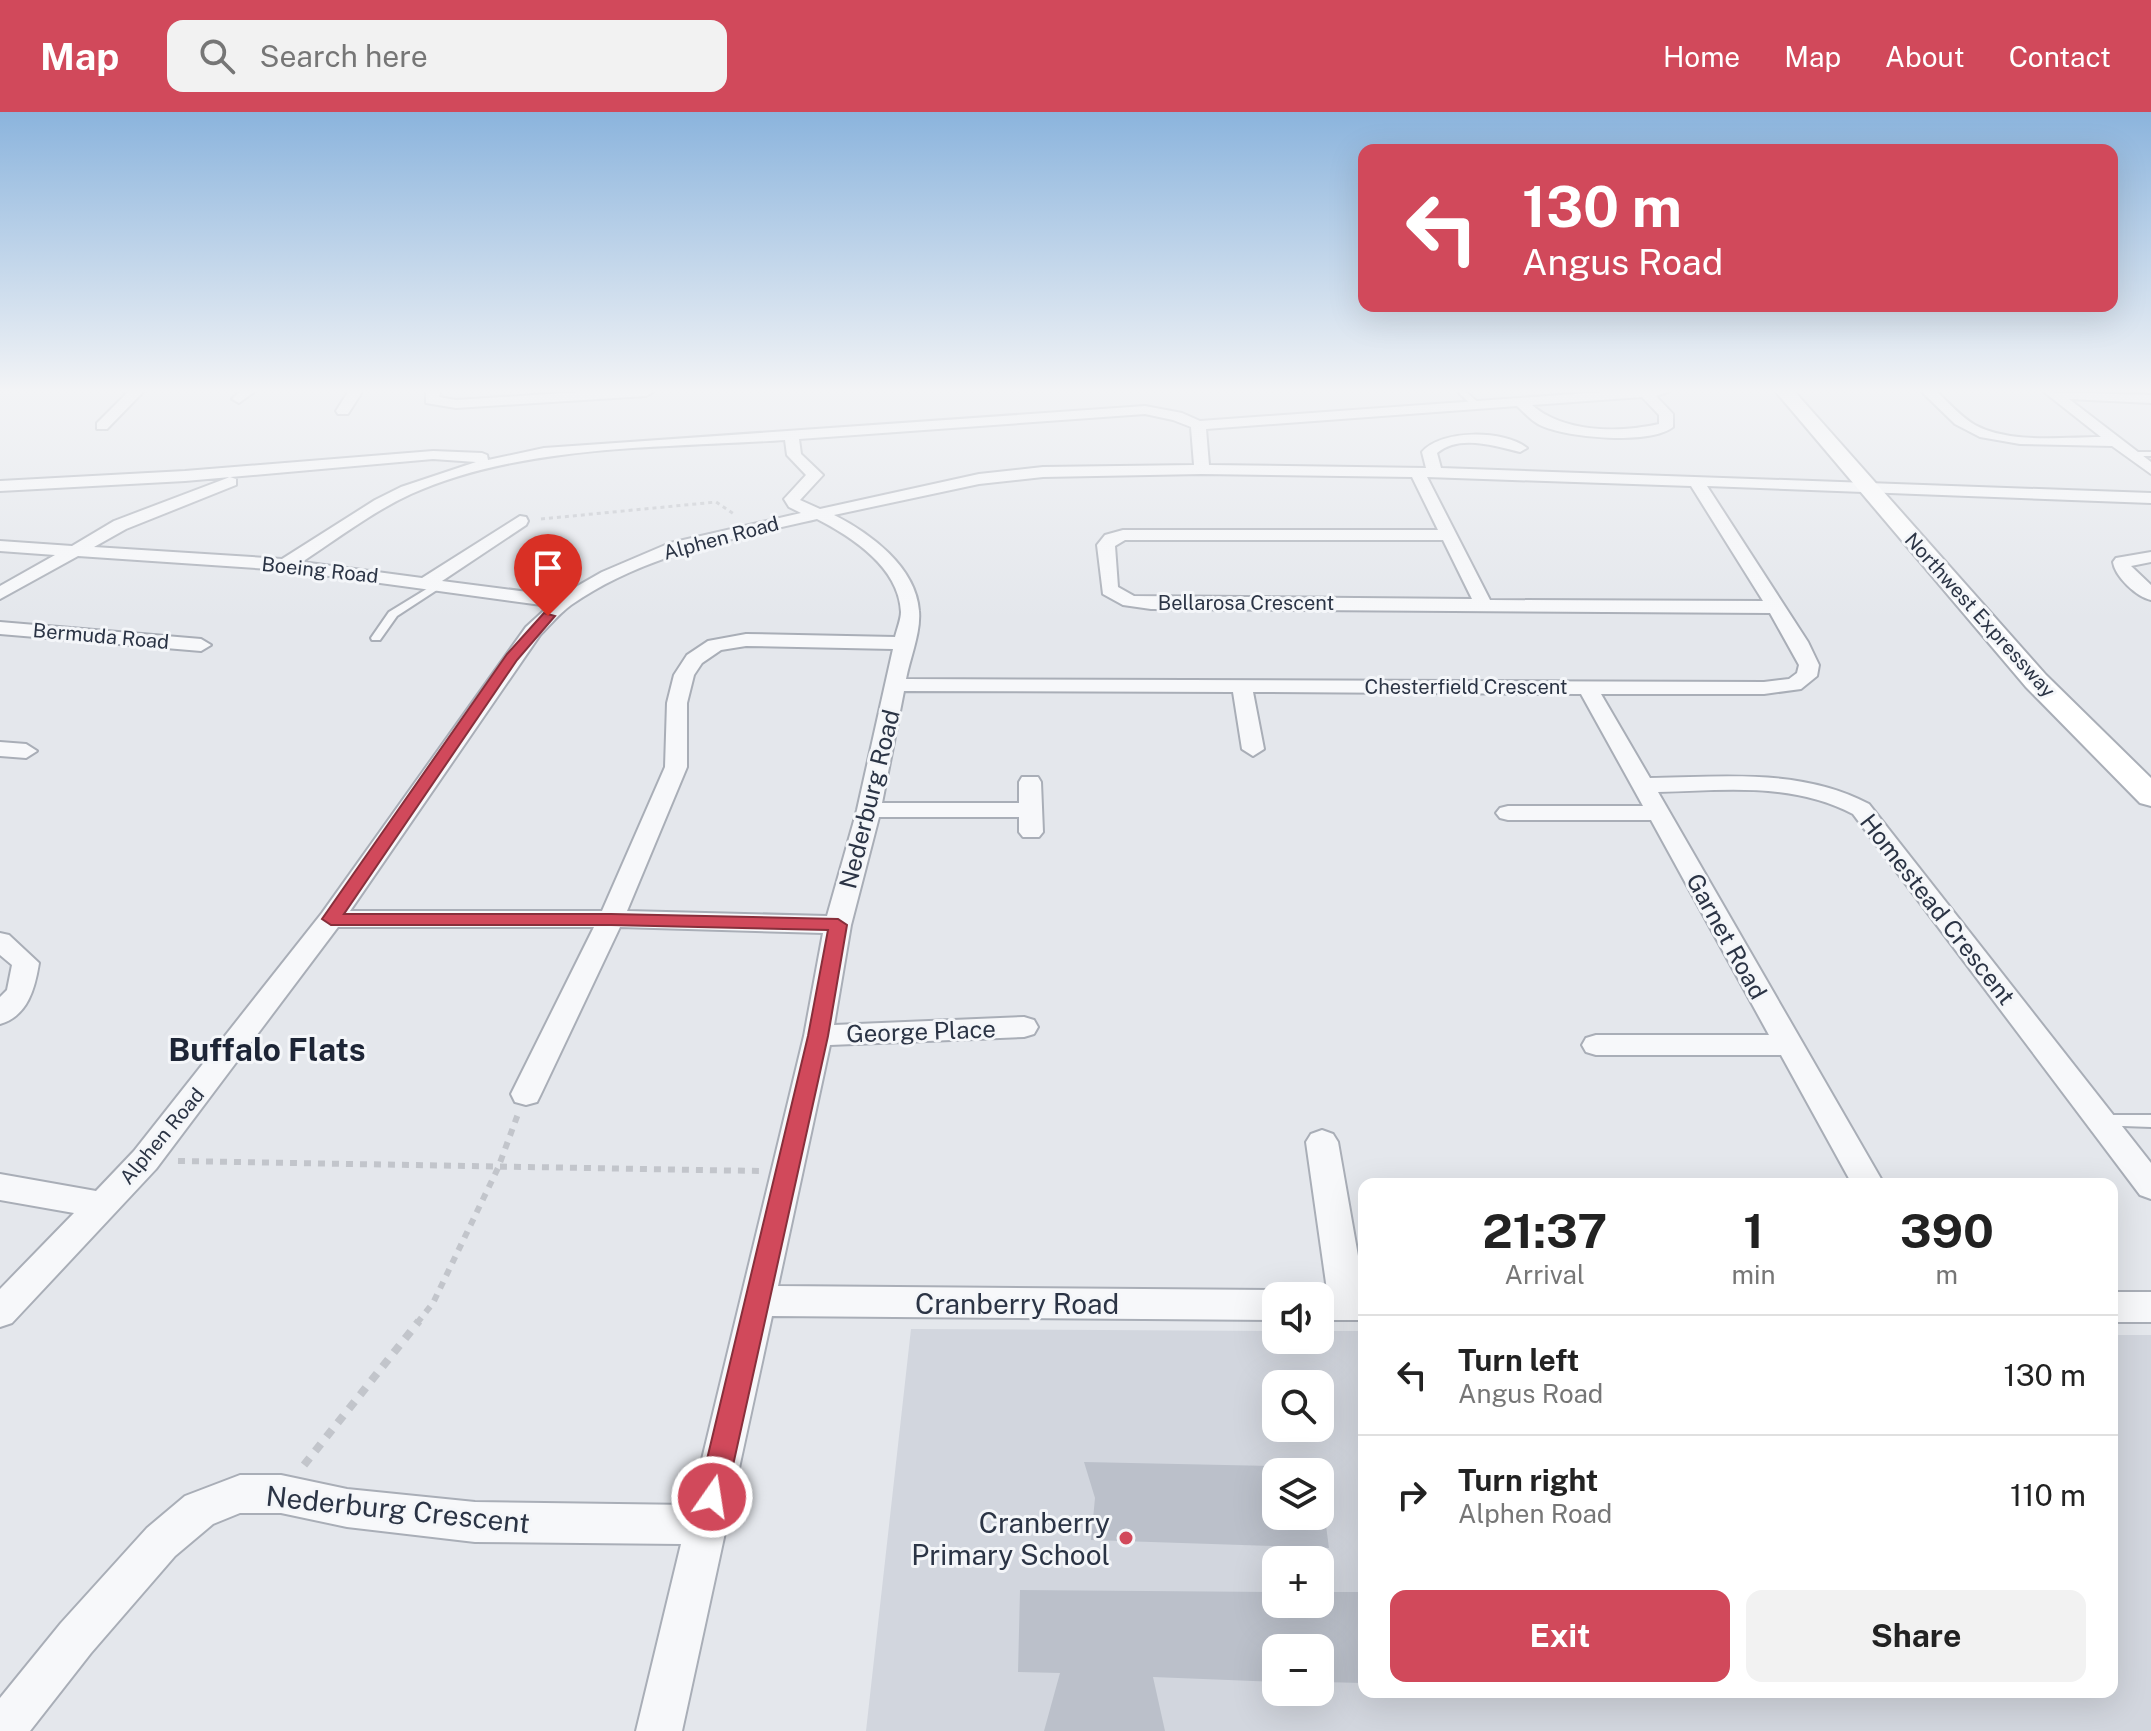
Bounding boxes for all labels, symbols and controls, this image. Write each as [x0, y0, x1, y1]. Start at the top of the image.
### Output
search box [167, 20, 727, 92]
text: Map [40, 34, 119, 79]
icon: search [195, 34, 239, 78]
text: Search here [259, 38, 428, 74]
text: Home [1663, 40, 1740, 73]
text: Map [1784, 40, 1841, 73]
text: About [1885, 40, 1965, 73]
text: Contact [2009, 40, 2111, 73]
text: 130 m [1522, 174, 1682, 240]
icon: left [1390, 176, 1494, 280]
text: Angus Road [1522, 241, 1723, 283]
street label: Alphen Road [661, 511, 781, 565]
street label: Northwest Expressway [1900, 528, 2060, 702]
pin [514, 534, 582, 616]
icon: arrive [526, 546, 570, 590]
street label: Boeing Road [260, 552, 380, 588]
street label: Bellarosa Crescent [1158, 591, 1334, 615]
street label: Bermuda Road [32, 618, 170, 654]
street label: Chesterfield Crescent [1364, 675, 1568, 699]
street label: Nederburg Road [833, 706, 905, 892]
street label: Homestead Crescent [1855, 808, 2021, 1010]
street label: Garnet Road [1681, 868, 1773, 1004]
street label: George Place [846, 1014, 996, 1048]
district label: Buffalo Flats [168, 1031, 366, 1068]
street label: Alphen Road [115, 1083, 209, 1189]
text: 21:37 [1482, 1202, 1607, 1259]
text: 1 [1743, 1202, 1764, 1259]
text: 390 [1900, 1202, 1994, 1259]
text: Arrival [1505, 1259, 1585, 1290]
text: min [1731, 1259, 1776, 1290]
text: m [1935, 1259, 1958, 1290]
map controls [1262, 1282, 1334, 1706]
button: sound [1262, 1282, 1334, 1354]
street label: Cranberry Road [915, 1287, 1119, 1320]
text: Turn left [1458, 1342, 1579, 1378]
icon: left [1390, 1353, 1434, 1397]
text: 130 m [2003, 1357, 2086, 1393]
button: search [1262, 1370, 1334, 1442]
text: Angus Road [1458, 1378, 1603, 1409]
position arrow [670, 1455, 754, 1539]
button: layers [1262, 1458, 1334, 1530]
text: Turn right [1458, 1462, 1598, 1498]
icon: right [1390, 1473, 1434, 1517]
text: 110 m [2010, 1477, 2086, 1513]
street label: Nederburg Crescent [264, 1479, 532, 1539]
text: Alphen Road [1458, 1498, 1612, 1529]
place label: Cranberry Primary School [911, 1506, 1110, 1571]
marker: Cranberry Primary School [1117, 1529, 1135, 1547]
button: + [1262, 1546, 1334, 1618]
button: Exit [1390, 1590, 1730, 1682]
button: Share [1746, 1590, 2086, 1682]
button: − [1262, 1634, 1334, 1706]

